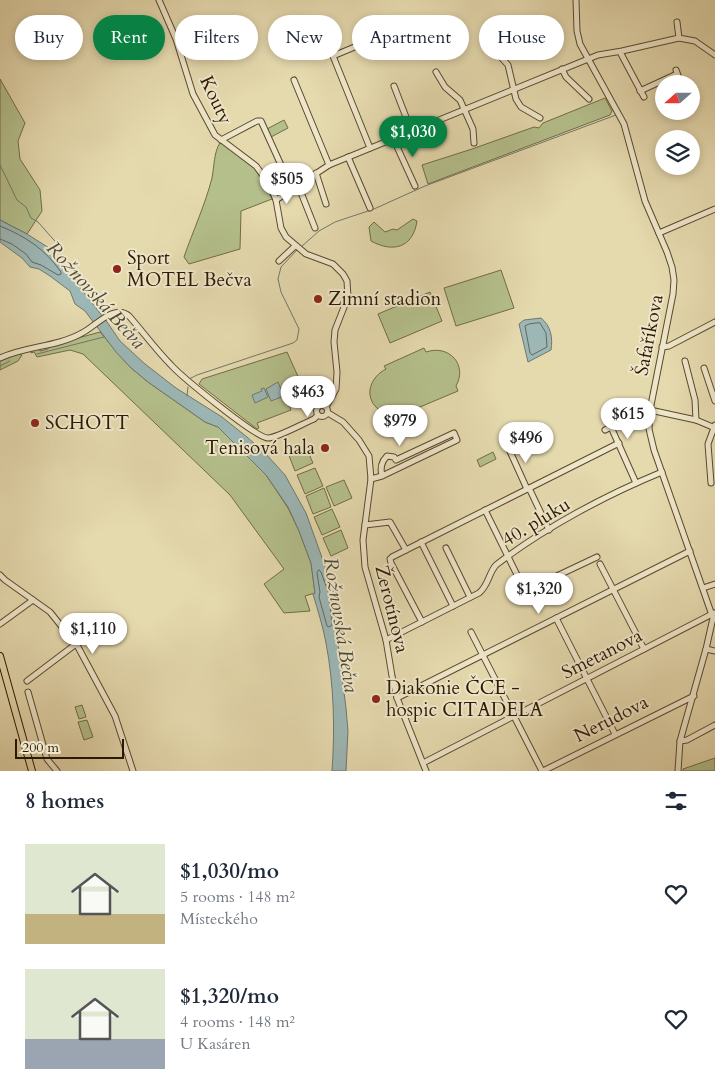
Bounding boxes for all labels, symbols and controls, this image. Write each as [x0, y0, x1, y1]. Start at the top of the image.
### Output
chip: Buy [15, 15, 83, 60]
chip: Rent [93, 15, 165, 60]
chip: Filters [175, 15, 258, 60]
chip: New [268, 15, 342, 60]
chip: Apartment [352, 15, 469, 60]
chip: House [479, 15, 564, 60]
street label: Kouty [193, 71, 239, 129]
north arrow [655, 75, 700, 120]
map controls [655, 75, 700, 175]
pin: $1,030 [372, 116, 454, 158]
text: $1,030 [390, 121, 436, 143]
button: layers [655, 130, 700, 175]
pin: $505 [257, 162, 317, 205]
text: $505 [271, 168, 303, 190]
water label: Rožnovská Bečva [40, 235, 152, 355]
place label: Sport MOTEL Bečva [127, 245, 252, 293]
marker: Sport MOTEL Bečva [111, 263, 123, 275]
place label: Zimní stadion [328, 286, 441, 312]
street label: Šafaříkova [628, 292, 670, 378]
marker: Zimní stadion [312, 293, 324, 305]
pin: $463 [278, 376, 338, 418]
text: $463 [292, 381, 324, 403]
pin: $615 [598, 398, 658, 440]
text: $615 [612, 403, 644, 425]
pin: $979 [370, 404, 430, 447]
place label: SCHOTT [45, 410, 129, 436]
text: $979 [384, 410, 416, 432]
marker: SCHOTT [29, 417, 41, 429]
pin: $496 [496, 422, 556, 464]
text: $496 [510, 427, 542, 449]
place label: Tenisová hala [205, 435, 315, 461]
marker: Tenisová hala [319, 442, 331, 454]
street label: 40. pluku [497, 491, 575, 553]
water label: Rožnovská Bečva [317, 555, 365, 695]
street label: Žerotínova [369, 562, 415, 656]
pin: $1,320 [498, 572, 580, 615]
text: $1,320 [516, 578, 562, 600]
pin: $1,110 [52, 612, 134, 655]
text: $1,110 [70, 618, 116, 640]
street label: Smetanova [557, 623, 647, 685]
place label: Diakonie ČCE - hospic CITADELA [386, 675, 543, 723]
street label: Nerudova [569, 689, 653, 749]
marker: Diakonie ČCE - hospic CITADELA [370, 693, 382, 705]
scale bar [15, 736, 124, 759]
text: 200 m [22, 738, 59, 757]
text: 8 homes [25, 787, 104, 816]
icon: filters [662, 787, 690, 815]
text: $1,030/mo [180, 857, 279, 886]
icon: home [65, 864, 125, 924]
icon: heart [662, 880, 690, 908]
text: 5 rooms · 148 m² [180, 886, 295, 908]
text: Místeckého [180, 908, 258, 930]
text: $1,320/mo [180, 982, 279, 1011]
icon: home [65, 989, 125, 1049]
icon: heart [662, 1005, 690, 1033]
text: 4 rooms · 148 m² [180, 1011, 295, 1033]
text: U Kasáren [180, 1033, 251, 1055]

